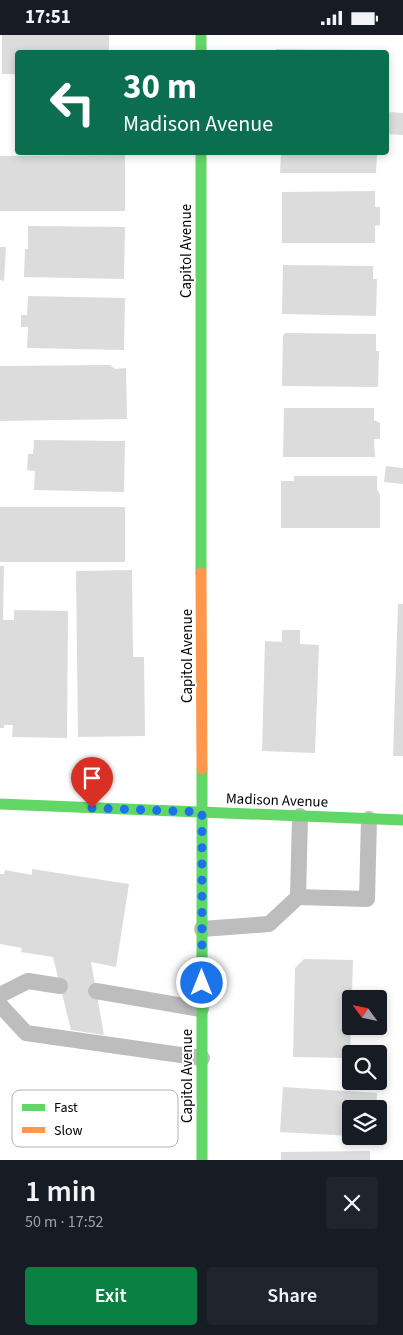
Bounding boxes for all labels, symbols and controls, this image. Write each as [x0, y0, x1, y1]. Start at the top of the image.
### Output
text: 17:51 [25, 4, 71, 31]
text: 30 m [123, 62, 197, 112]
icon: left [40, 70, 105, 135]
text: Madison Avenue [123, 108, 273, 140]
street label: Capitol Avenue [176, 204, 197, 298]
street label: Capitol Avenue [177, 609, 198, 703]
pin [71, 757, 113, 808]
icon: arrive [78, 764, 106, 792]
street label: Madison Avenue [225, 788, 328, 813]
position arrow [175, 956, 227, 1008]
north arrow [342, 990, 388, 1035]
map controls [342, 990, 387, 1145]
street label: Capitol Avenue [177, 1029, 198, 1123]
button: search [342, 1045, 387, 1090]
legend [12, 1090, 178, 1147]
text: Fast [54, 1098, 78, 1118]
button: layers [342, 1100, 387, 1145]
text: Slow [54, 1121, 83, 1141]
text: 1 min [25, 1170, 96, 1213]
button: close [326, 1177, 378, 1229]
text: 50 m · 17:52 [25, 1211, 104, 1233]
button: Exit [25, 1267, 197, 1325]
button: Share [207, 1267, 378, 1325]

